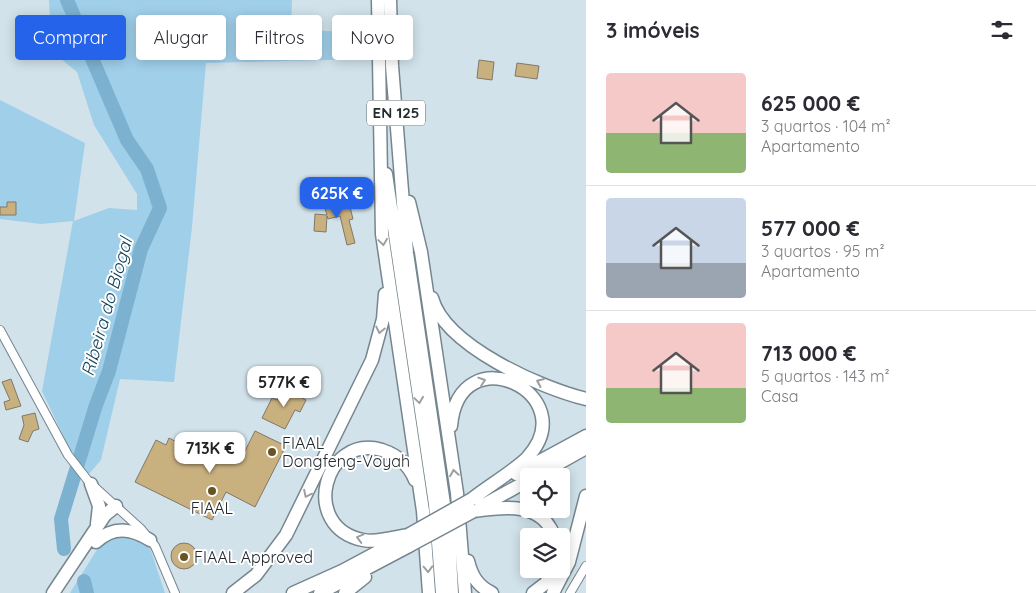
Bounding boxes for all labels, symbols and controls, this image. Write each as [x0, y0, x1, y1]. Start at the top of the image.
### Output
chip: Comprar [15, 15, 126, 60]
chip: Alugar [136, 15, 226, 60]
chip: Filtros [236, 15, 322, 60]
chip: Novo [332, 15, 413, 60]
icon: filters [988, 16, 1016, 44]
text: 3 imóveis [606, 17, 700, 43]
text: 625 000 € [761, 90, 860, 116]
icon: home [646, 93, 706, 153]
road number: EN 125 [367, 100, 425, 126]
text: 3 quartos · 104 m² [761, 116, 891, 136]
text: Apartamento [761, 136, 860, 156]
pin: 625K € [296, 176, 378, 219]
text: 625K € [311, 183, 363, 203]
text: 577 000 € [761, 215, 860, 241]
icon: home [646, 218, 706, 278]
water label: Ribeira do Biogal [76, 233, 138, 379]
one-way arrow [377, 238, 388, 246]
text: 3 quartos · 95 m² [761, 241, 884, 261]
text: Apartamento [761, 261, 860, 281]
one-way arrow [375, 326, 386, 335]
text: 713 000 € [761, 340, 856, 366]
icon: home [646, 343, 706, 403]
pin: 577K € [243, 366, 325, 408]
text: 5 quartos · 143 m² [761, 366, 890, 386]
text: 577K € [258, 372, 310, 392]
one-way arrow [478, 377, 486, 387]
one-way arrow [536, 377, 545, 388]
text: Casa [761, 386, 798, 406]
one-way arrow [414, 396, 424, 405]
pin: 713K € [169, 432, 251, 474]
place label: FIAAL Dongfeng-Voyah [282, 433, 410, 471]
text: 713K € [185, 438, 235, 458]
marker: FIAAL Dongfeng-Voyah [266, 446, 278, 458]
map controls [520, 468, 570, 578]
button: locate [520, 468, 570, 518]
one-way arrow [450, 469, 460, 477]
marker: FIAAL [206, 485, 218, 497]
one-way arrow [303, 489, 313, 498]
place label: FIAAL [191, 498, 234, 518]
button: layers [520, 528, 570, 578]
one-way arrow [356, 533, 365, 544]
place label: FIAAL Approved [194, 547, 313, 567]
marker: FIAAL Approved [178, 551, 190, 563]
one-way arrow [423, 566, 433, 574]

